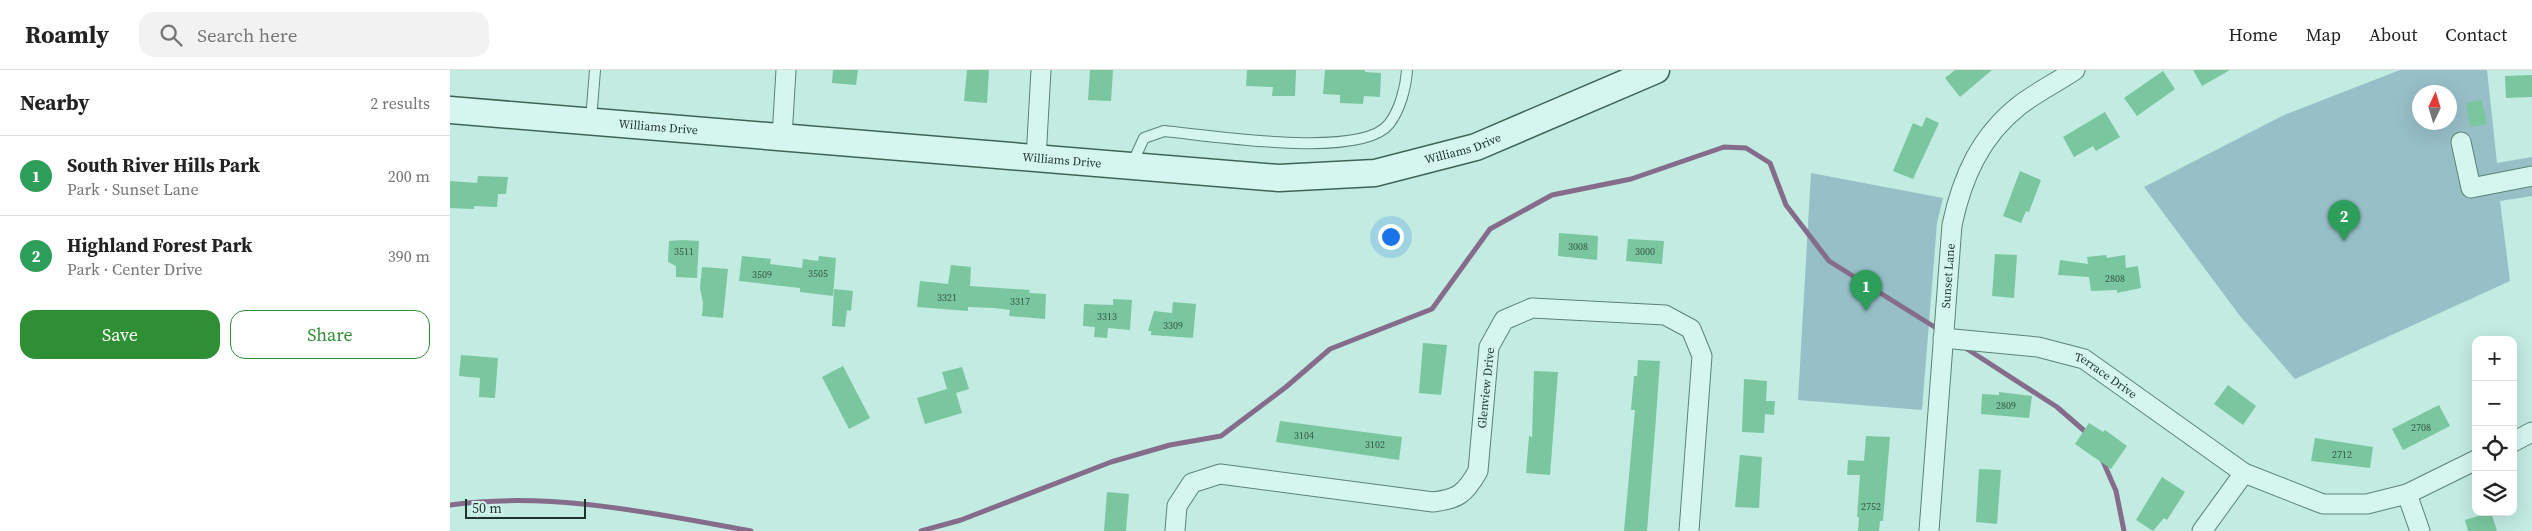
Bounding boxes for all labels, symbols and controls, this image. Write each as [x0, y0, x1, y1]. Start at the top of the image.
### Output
search box [139, 12, 489, 57]
text: Roamly [25, 18, 109, 51]
icon: search [157, 21, 185, 49]
text: Search here [197, 22, 297, 48]
text: Home [2229, 22, 2278, 47]
text: Map [2306, 22, 2341, 47]
text: About [2369, 22, 2417, 47]
text: Contact [2445, 22, 2507, 47]
north arrow [2412, 85, 2457, 130]
text: Nearby [20, 88, 90, 117]
text: 2 results [370, 92, 430, 114]
street label: Williams Drive [618, 116, 699, 138]
street label: Williams Drive [1423, 129, 1504, 168]
street label: Williams Drive [1022, 149, 1102, 171]
text: South River Hills Park [67, 152, 260, 178]
text: 1 [32, 165, 40, 187]
text: 200 m [388, 165, 430, 187]
text: Park · Sunset Lane [67, 178, 199, 200]
pin: 2 [2328, 200, 2360, 241]
your location [1378, 224, 1404, 250]
text: Highland Forest Park [67, 232, 252, 258]
house number: 3008 [1568, 240, 1588, 253]
street label: Sunset Lane [1938, 243, 1959, 309]
text: 2 [32, 245, 40, 267]
text: 390 m [388, 245, 430, 267]
house number: 3511 [674, 245, 694, 258]
house number: 3000 [1635, 245, 1655, 258]
text: Park · Center Drive [67, 258, 202, 280]
house number: 3505 [808, 267, 828, 280]
house number: 3509 [752, 268, 772, 281]
pin: 1 [1850, 270, 1882, 311]
house number: 2808 [2105, 272, 2125, 285]
house number: 3321 [937, 291, 957, 304]
house number: 3317 [1010, 295, 1030, 308]
button: Save [20, 310, 220, 359]
button: Share [230, 310, 430, 359]
house number: 3313 [1097, 310, 1117, 323]
house number: 3309 [1163, 319, 1183, 332]
map controls [2472, 336, 2517, 516]
button: + [2472, 336, 2517, 381]
street label: Glenview Drive [1474, 347, 1498, 429]
street label: Terrace Drive [2073, 349, 2140, 402]
button: − [2472, 381, 2517, 426]
house number: 2809 [1996, 399, 2016, 412]
house number: 2708 [2411, 421, 2431, 434]
button: locate [2472, 426, 2517, 471]
house number: 3104 [1294, 429, 1314, 442]
house number: 3102 [1365, 438, 1385, 451]
house number: 2712 [2332, 448, 2352, 461]
button: layers [2472, 471, 2517, 516]
scale bar [465, 496, 586, 519]
text: 50 m [472, 498, 502, 518]
house number: 2752 [1861, 500, 1881, 513]

